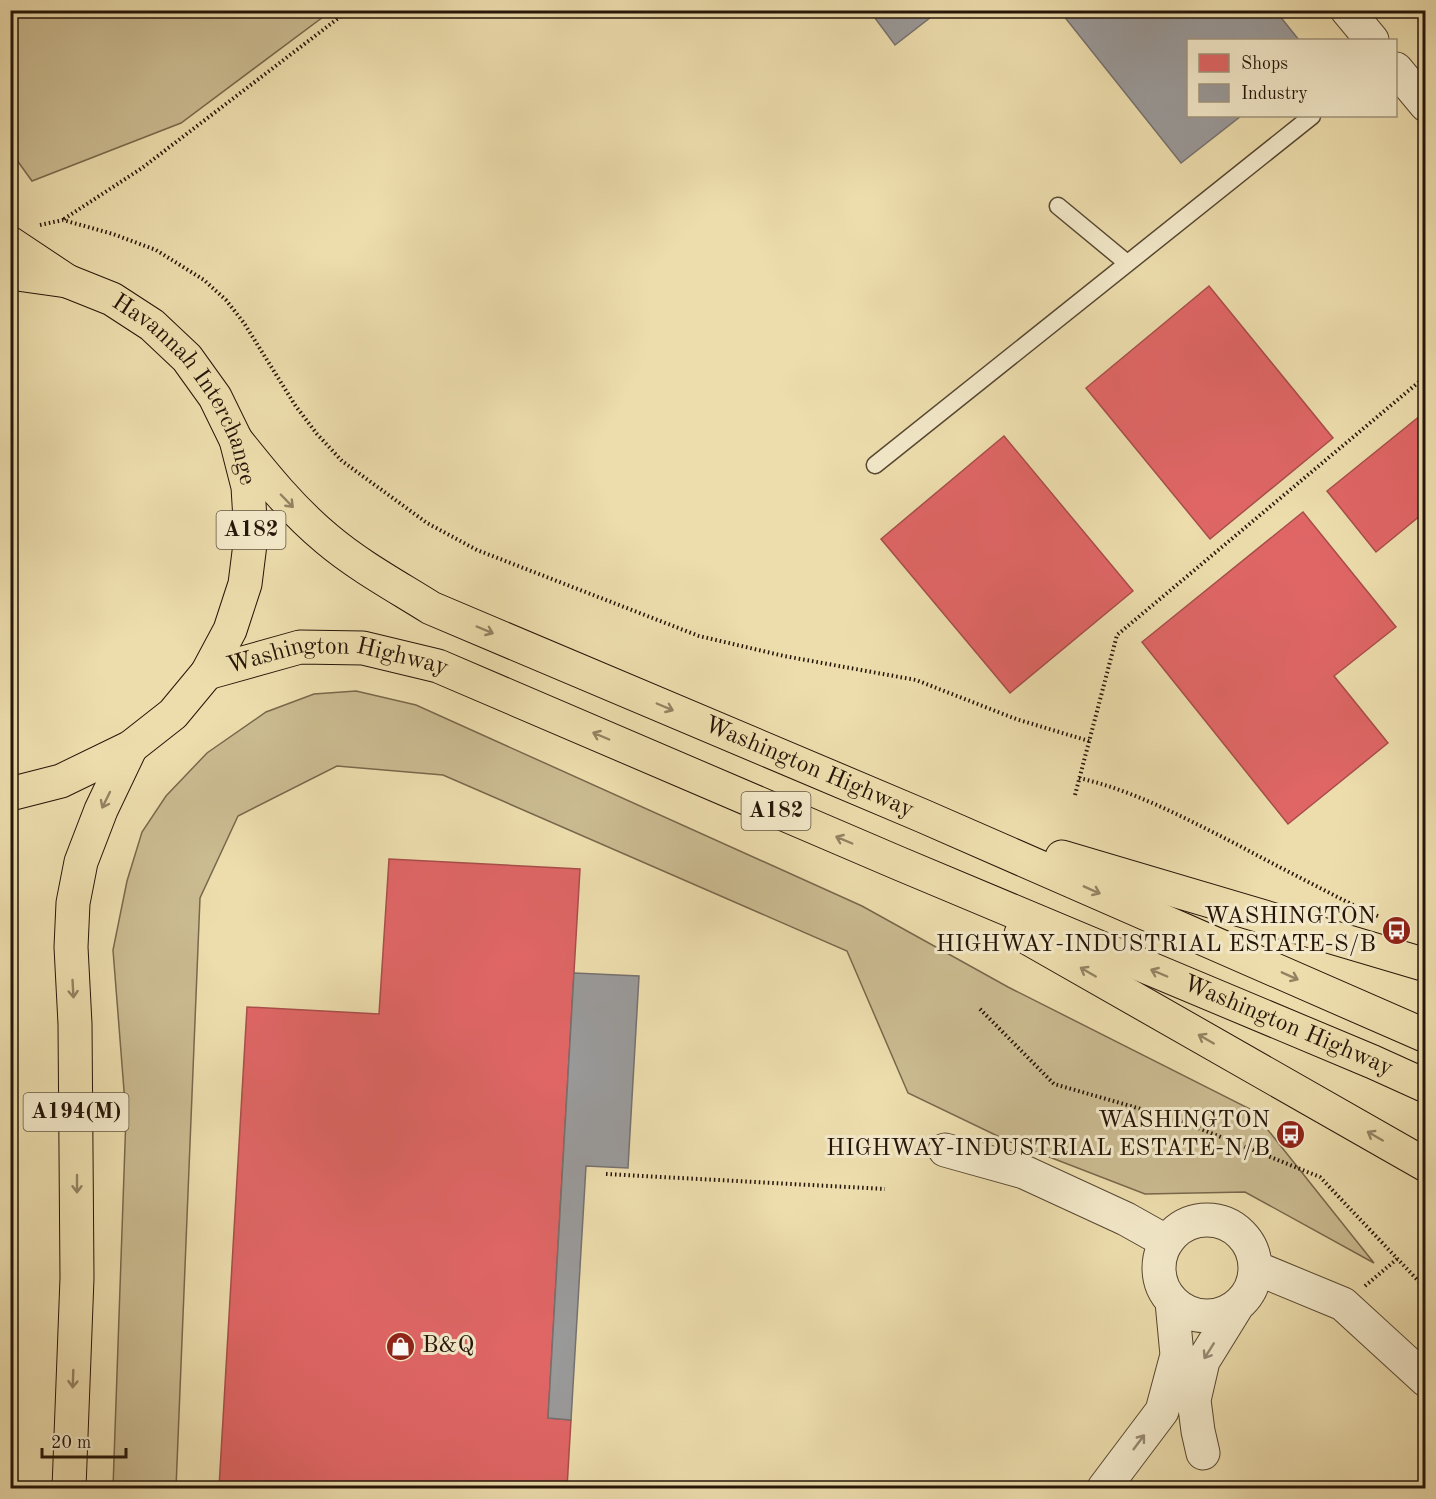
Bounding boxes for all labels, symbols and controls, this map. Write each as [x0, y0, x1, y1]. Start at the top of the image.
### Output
legend [1187, 39, 1397, 117]
text: Shops [1241, 55, 1288, 73]
text: Industry [1241, 85, 1308, 103]
street label: Havannah Interchange [107, 290, 259, 488]
one-way arrow [280, 493, 295, 508]
road number: A182 [216, 511, 286, 549]
one-way arrow [476, 625, 494, 637]
street label: Washington Highway [224, 635, 452, 681]
one-way arrow [656, 702, 674, 713]
street label: Washington Highway [701, 713, 918, 823]
one-way arrow [592, 730, 610, 741]
one-way arrow [100, 790, 112, 808]
road number: A182 [742, 792, 810, 830]
one-way arrow [836, 834, 854, 845]
one-way arrow [1083, 884, 1101, 896]
place label: WASHINGTON HIGHWAY-INDUSTRIAL ESTATE-S/B [936, 905, 1376, 957]
bus stop icon: WASHINGTON HIGHWAY-INDUSTRIAL ESTATE-S/B [1381, 915, 1413, 947]
one-way arrow [1080, 966, 1097, 978]
one-way arrow [1150, 967, 1169, 978]
one-way arrow [1281, 971, 1299, 982]
street label: Washington Highway [1180, 972, 1397, 1081]
one-way arrow [68, 979, 79, 999]
one-way arrow [1197, 1033, 1214, 1045]
road number: A194(M) [23, 1093, 128, 1131]
place label: WASHINGTON HIGHWAY-INDUSTRIAL ESTATE-N/B [826, 1109, 1270, 1161]
bus stop icon: WASHINGTON HIGHWAY-INDUSTRIAL ESTATE-N/B [1275, 1119, 1307, 1151]
one-way arrow [1367, 1130, 1384, 1142]
one-way arrow [71, 1174, 82, 1194]
shop icon: B&Q [385, 1330, 417, 1362]
place label: B&Q [422, 1334, 474, 1358]
one-way arrow [1203, 1342, 1215, 1359]
one-way arrow [68, 1368, 79, 1388]
scale bar [42, 1421, 126, 1459]
text: 20 m [51, 1434, 91, 1452]
one-way arrow [1133, 1434, 1146, 1450]

